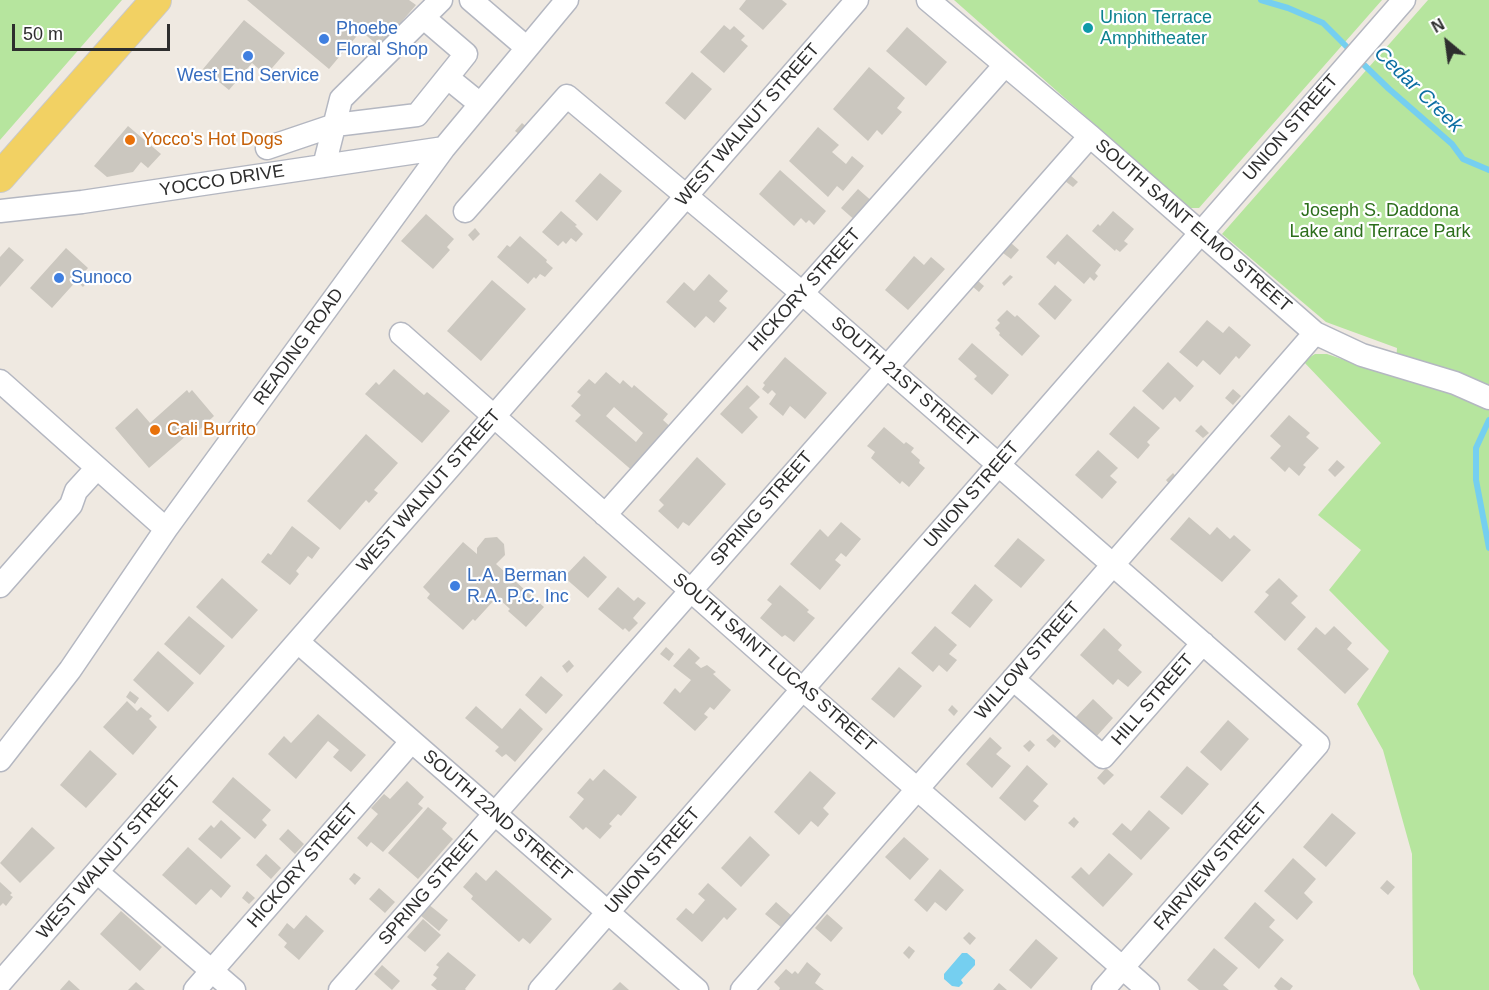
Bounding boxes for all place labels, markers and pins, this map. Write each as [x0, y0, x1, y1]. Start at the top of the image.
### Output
place label: Union Terrace Amphitheater [1100, 7, 1212, 50]
place label: Phoebe Floral Shop [336, 18, 428, 60]
marker: Union Terrace Amphitheater [1081, 21, 1095, 35]
marker: Phoebe Floral Shop [317, 32, 331, 46]
marker: West End Service [241, 49, 255, 63]
place label: West End Service [177, 65, 319, 87]
place label: Yocco's Hot Dogs [142, 129, 283, 151]
marker: Yocco's Hot Dogs [123, 133, 137, 147]
place label: Sunoco [71, 267, 132, 289]
marker: Sunoco [52, 271, 66, 285]
place label: Cali Burrito [167, 419, 256, 441]
marker: Cali Burrito [148, 423, 162, 437]
place label: L.A. Berman R.A. P.C. Inc [467, 565, 569, 608]
marker: L.A. Berman R.A. P.C. Inc [448, 579, 462, 593]

